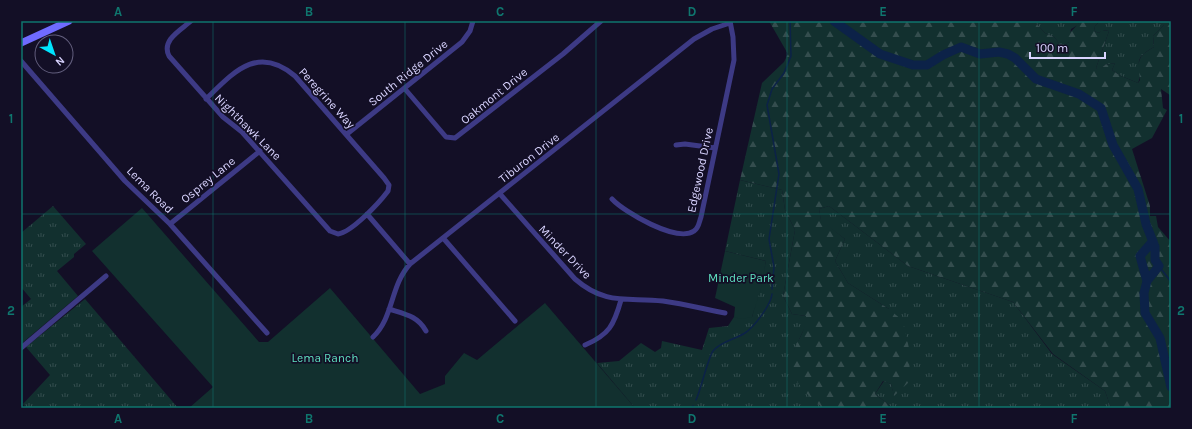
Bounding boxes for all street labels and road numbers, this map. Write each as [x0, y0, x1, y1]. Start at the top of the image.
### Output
street label: South Ridge Drive [366, 37, 450, 109]
street label: Peregrine Way [296, 65, 358, 132]
street label: Oakmont Drive [458, 65, 530, 127]
street label: Nighthawk Lane [212, 91, 284, 163]
street label: Edgewood Drive [684, 126, 716, 214]
street label: Tiburon Drive [496, 130, 562, 186]
street label: Osprey Lane [178, 154, 238, 206]
street label: Lema Road [124, 164, 176, 216]
street label: Minder Drive [536, 222, 594, 282]

